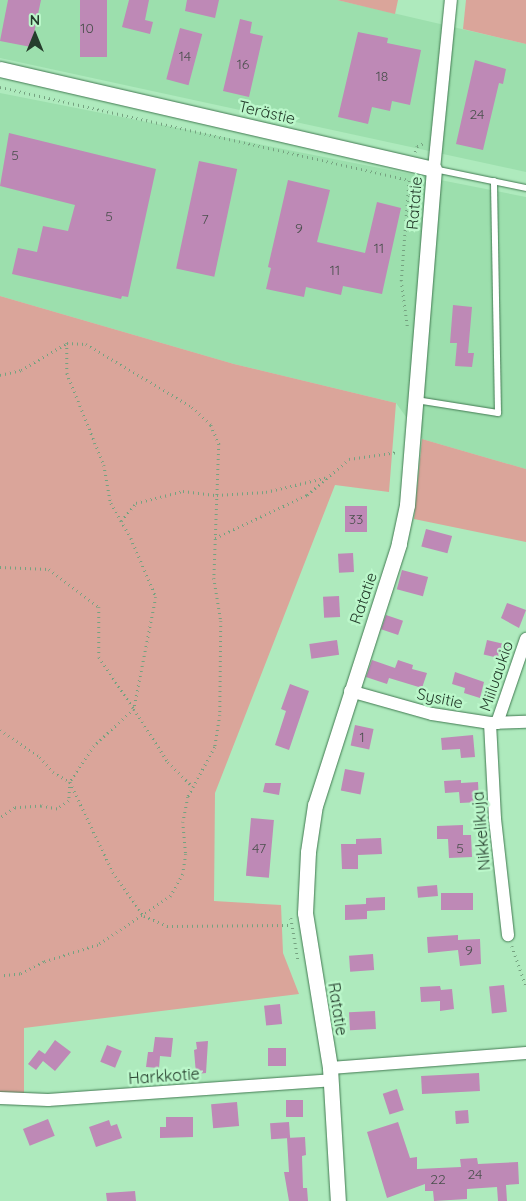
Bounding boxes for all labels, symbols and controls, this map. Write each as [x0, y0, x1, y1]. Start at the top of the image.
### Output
north arrow [10, 10, 60, 60]
text: N [30, 11, 40, 29]
house number: 10 [80, 20, 94, 36]
house number: 14 [179, 48, 191, 64]
house number: 16 [237, 56, 249, 72]
house number: 18 [376, 68, 388, 84]
street label: Terästie [237, 96, 297, 128]
house number: 24 [470, 106, 484, 122]
house number: 5 [11, 147, 19, 163]
street label: Ratatie [402, 176, 426, 230]
house number: 5 [105, 208, 113, 224]
house number: 7 [201, 211, 209, 227]
house number: 9 [295, 220, 303, 236]
house number: 11 [374, 240, 384, 256]
house number: 11 [330, 262, 340, 278]
house number: 33 [349, 511, 363, 527]
street label: Ratatie [345, 570, 381, 626]
street label: Miiluaukio [475, 638, 517, 714]
street label: Sysitie [415, 684, 465, 712]
house number: 1 [359, 729, 365, 745]
street label: Nikkelikuja [468, 791, 494, 871]
house number: 47 [252, 840, 266, 856]
house number: 5 [456, 840, 464, 856]
house number: 9 [465, 942, 473, 958]
street label: Ratatie [324, 981, 352, 1037]
street label: Harkkotie [128, 1064, 200, 1088]
house number: 24 [468, 1166, 482, 1182]
house number: 22 [430, 1171, 446, 1187]

